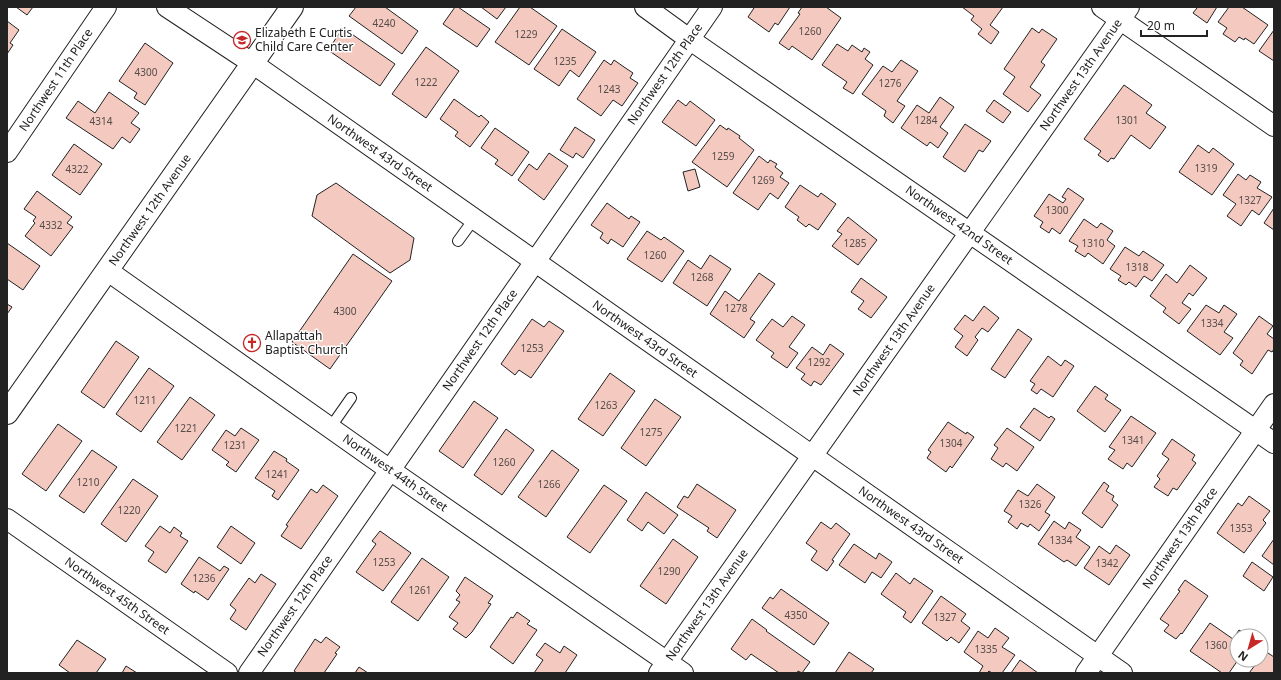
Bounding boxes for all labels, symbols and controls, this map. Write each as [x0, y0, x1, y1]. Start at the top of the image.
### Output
scale bar [1141, 12, 1207, 38]
street label: Northwest 13th Avenue [1035, 15, 1126, 134]
house number: 4240 [373, 16, 396, 30]
text: 20 m [1147, 17, 1175, 34]
street label: Northwest 12th Place [623, 19, 706, 128]
place label: Elizabeth E Curtis Child Care Center [255, 24, 353, 55]
house number: 1260 [799, 24, 822, 38]
street label: Northwest 11th Place [15, 25, 97, 135]
house number: 1229 [515, 27, 538, 41]
school or university icon: Elizabeth E Curtis Child Care Center [232, 30, 252, 50]
house number: 1235 [554, 54, 577, 68]
house number: 4300 [135, 65, 158, 79]
house number: 1222 [415, 75, 438, 89]
house number: 1276 [879, 76, 902, 90]
house number: 1243 [598, 82, 621, 96]
street label: Northwest 43rd Street [324, 110, 437, 196]
house number: 1284 [915, 113, 938, 127]
house number: 1301 [1116, 113, 1138, 127]
house number: 4314 [90, 114, 113, 128]
house number: 1259 [712, 149, 735, 163]
street label: Northwest 12th Avenue [104, 150, 195, 269]
house number: 1319 [1195, 161, 1218, 175]
house number: 4322 [66, 162, 89, 176]
house number: 1269 [752, 173, 775, 187]
street label: Northwest 42nd Street [902, 181, 1017, 269]
house number: 1327 [1239, 193, 1262, 207]
house number: 1300 [1046, 203, 1069, 217]
house number: 4332 [40, 218, 63, 232]
house number: 1285 [844, 236, 867, 250]
house number: 1310 [1082, 236, 1105, 250]
house number: 1260 [644, 248, 667, 262]
house number: 1318 [1126, 260, 1149, 274]
house number: 1268 [691, 270, 714, 284]
street label: Northwest 13th Avenue [848, 280, 939, 399]
street label: Northwest 12th Place [438, 285, 521, 394]
street label: Northwest 43rd Street [589, 296, 702, 382]
house number: 1278 [725, 301, 748, 315]
house number: 4300 [334, 304, 357, 318]
house number: 1334 [1201, 316, 1224, 330]
place label: Allapattah Baptist Church [265, 327, 348, 358]
church icon: Allapattah Baptist Church [242, 333, 262, 353]
house number: 1253 [521, 341, 544, 355]
house number: 1292 [808, 355, 831, 369]
house number: 1211 [134, 393, 156, 407]
house number: 1263 [595, 398, 618, 412]
house number: 1221 [175, 421, 197, 435]
house number: 1275 [640, 425, 663, 439]
street label: Northwest 44th Street [339, 430, 452, 516]
house number: 1341 [1122, 433, 1144, 447]
house number: 1304 [940, 436, 963, 450]
house number: 1231 [224, 438, 246, 452]
house number: 1260 [493, 455, 516, 469]
house number: 1241 [266, 467, 288, 481]
house number: 1210 [77, 475, 100, 489]
house number: 1266 [538, 477, 561, 491]
street label: Northwest 43rd Street [855, 482, 968, 568]
street label: Northwest 13th Place [1138, 483, 1221, 592]
house number: 1326 [1019, 497, 1042, 511]
house number: 1220 [118, 503, 141, 517]
house number: 1353 [1230, 521, 1253, 535]
house number: 1334 [1050, 533, 1073, 547]
street label: Northwest 13th Avenue [661, 545, 752, 664]
street label: Northwest 12th Place [253, 551, 336, 660]
street label: Northwest 45th Street [61, 553, 174, 639]
house number: 1253 [373, 555, 396, 569]
house number: 1342 [1096, 556, 1119, 570]
house number: 1290 [658, 564, 681, 578]
house number: 1236 [193, 571, 216, 585]
house number: 1261 [409, 583, 431, 597]
house number: 4350 [785, 608, 808, 622]
house number: 1327 [934, 610, 957, 624]
north arrow [1229, 628, 1269, 668]
house number: 1360 [1205, 638, 1228, 652]
house number: 1335 [975, 642, 998, 656]
text: N [1235, 648, 1251, 665]

